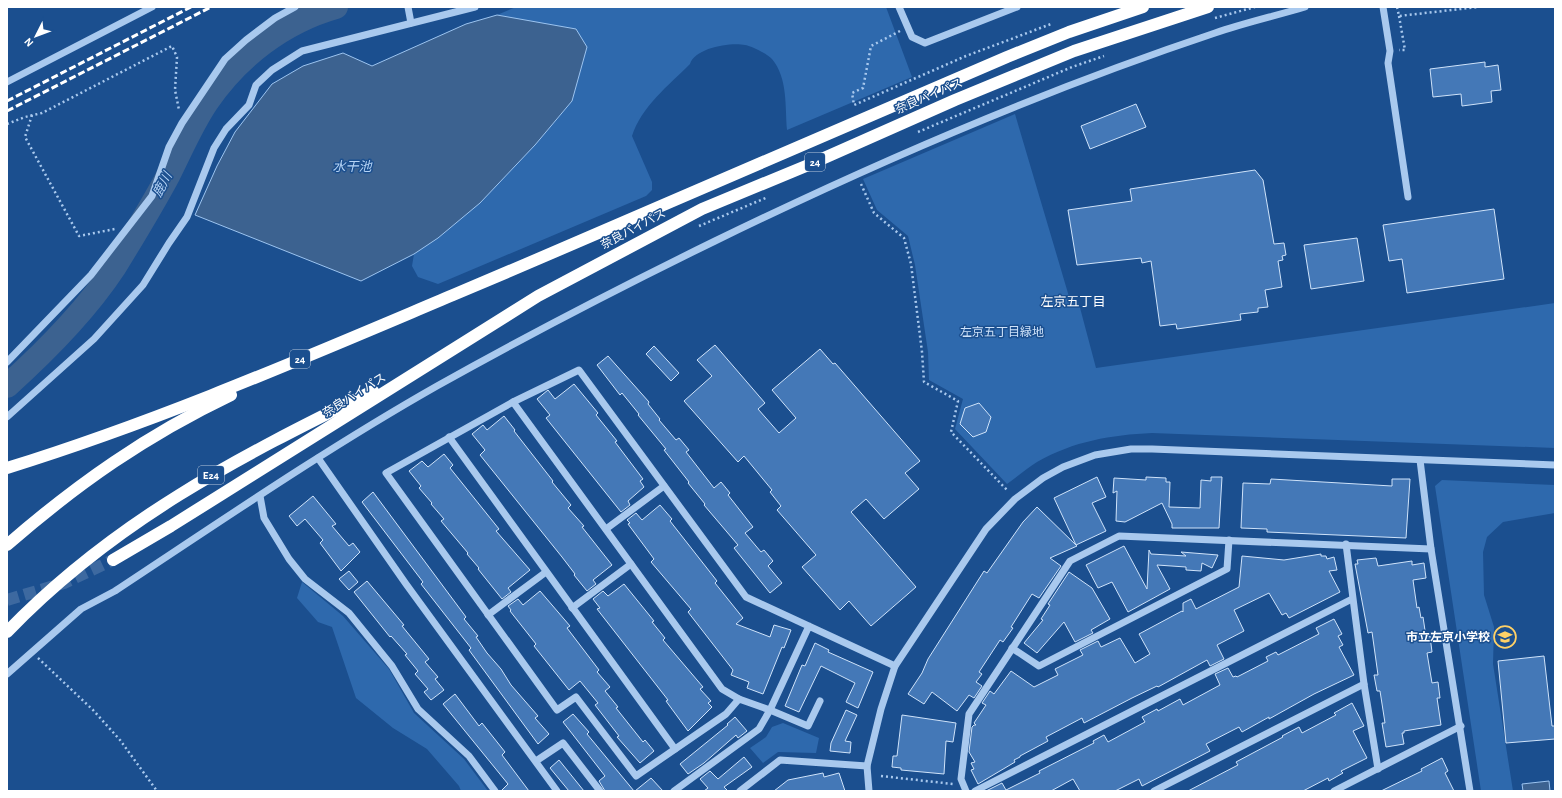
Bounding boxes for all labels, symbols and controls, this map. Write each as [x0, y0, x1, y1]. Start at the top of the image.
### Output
north arrow [16, 16, 56, 56]
text: N [22, 36, 36, 49]
street label: 奈良バイパス [893, 76, 964, 116]
road number: 24 [805, 153, 825, 171]
water label: 水干池 [332, 160, 373, 174]
water label: 鹿川 [150, 168, 176, 200]
street label: 奈良バイパス [598, 206, 667, 251]
district label: 左京五丁目 [1040, 294, 1106, 309]
park label: 左京五丁目緑地 [960, 325, 1044, 338]
road number: 24 [290, 350, 310, 368]
street label: 奈良バイパス [320, 370, 388, 419]
road number: E24 [198, 466, 224, 484]
school or university icon: 市立左京小学校 [1492, 624, 1518, 650]
place label: 市立左京小学校 [1406, 630, 1490, 643]

